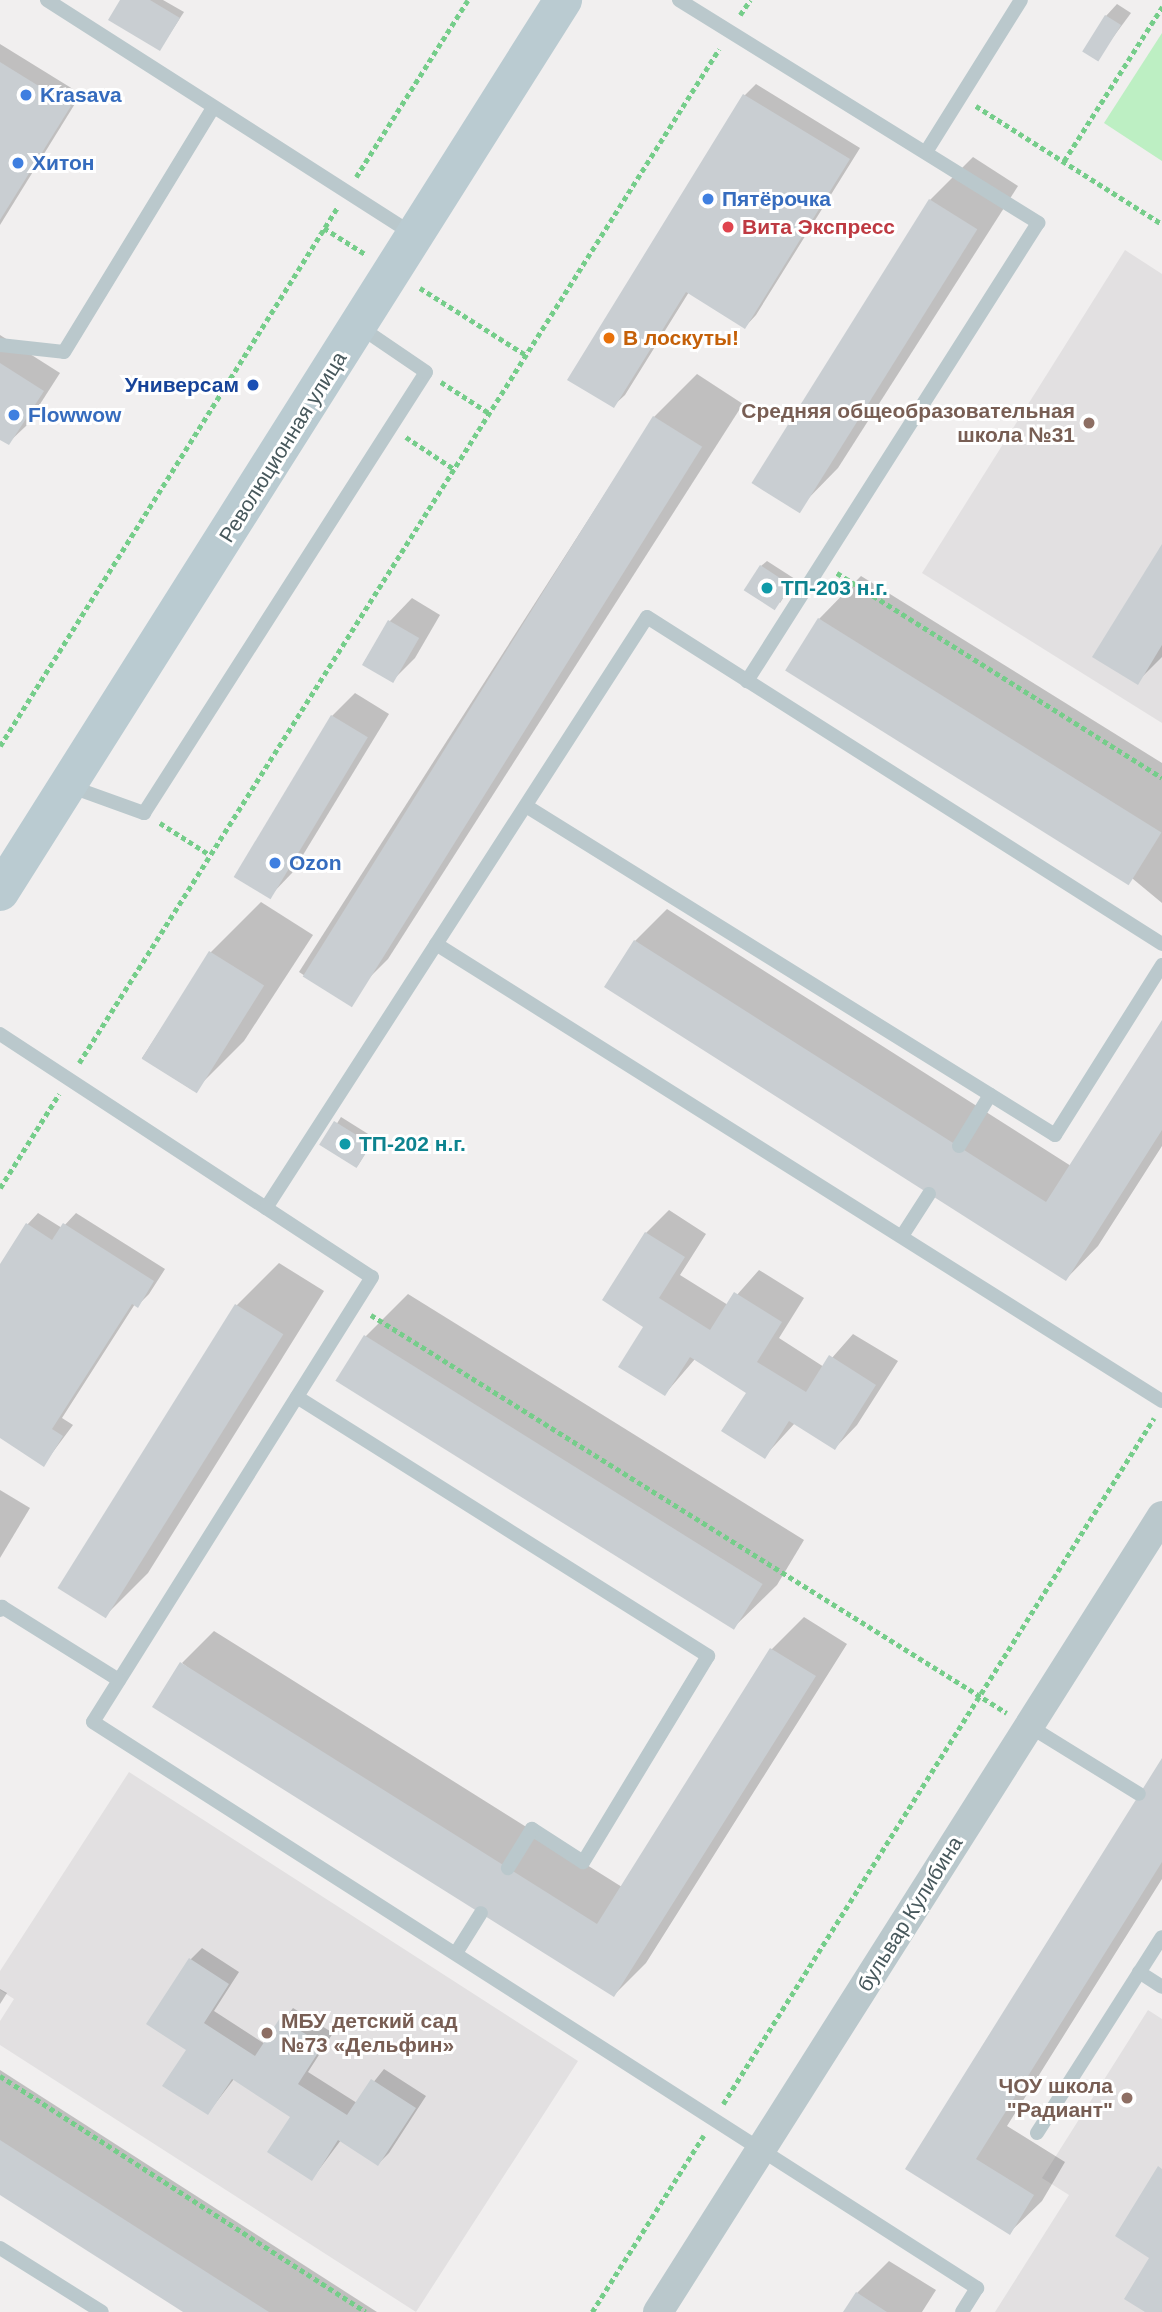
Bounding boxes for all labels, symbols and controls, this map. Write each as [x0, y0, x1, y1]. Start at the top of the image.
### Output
place label: Krasava [40, 82, 122, 108]
marker: Krasava [18, 87, 34, 103]
place label: Хитон [32, 150, 94, 176]
marker: Хитон [10, 155, 26, 171]
place label: Пятёрочка [722, 186, 831, 212]
marker: Пятёрочка [700, 191, 716, 207]
place label: Вита Экспресс [742, 214, 895, 240]
marker: Вита Экспресс [720, 219, 736, 235]
place label: В лоскуты! [623, 325, 739, 351]
marker: В лоскуты! [601, 330, 617, 346]
street label: Революционная улица [214, 347, 352, 547]
place label: Универсам [125, 372, 239, 398]
marker: Универсам [245, 377, 261, 393]
place label: Средняя общеобразовательная школа №31 [741, 398, 1075, 448]
place label: Flowwow [28, 402, 121, 428]
marker: Flowwow [6, 407, 22, 423]
marker: Средняя общеобразовательная школа №31 [1081, 415, 1097, 431]
place label: ТП-203 н.г. [781, 575, 888, 601]
marker: ТП-203 н.г. [759, 580, 775, 596]
place label: Ozon [289, 850, 341, 876]
marker: Ozon [267, 855, 283, 871]
place label: ТП-202 н.г. [359, 1131, 466, 1157]
marker: ТП-202 н.г. [337, 1136, 353, 1152]
street label: бульвар Кулибина [852, 1832, 968, 1996]
place label: МБУ детский сад №73 «Дельфин» [281, 2008, 457, 2058]
marker: МБУ детский сад №73 «Дельфин» [259, 2025, 275, 2041]
place label: ЧОУ школа "Радиант" [998, 2073, 1113, 2123]
marker: ЧОУ школа "Радиант" [1119, 2090, 1135, 2106]

